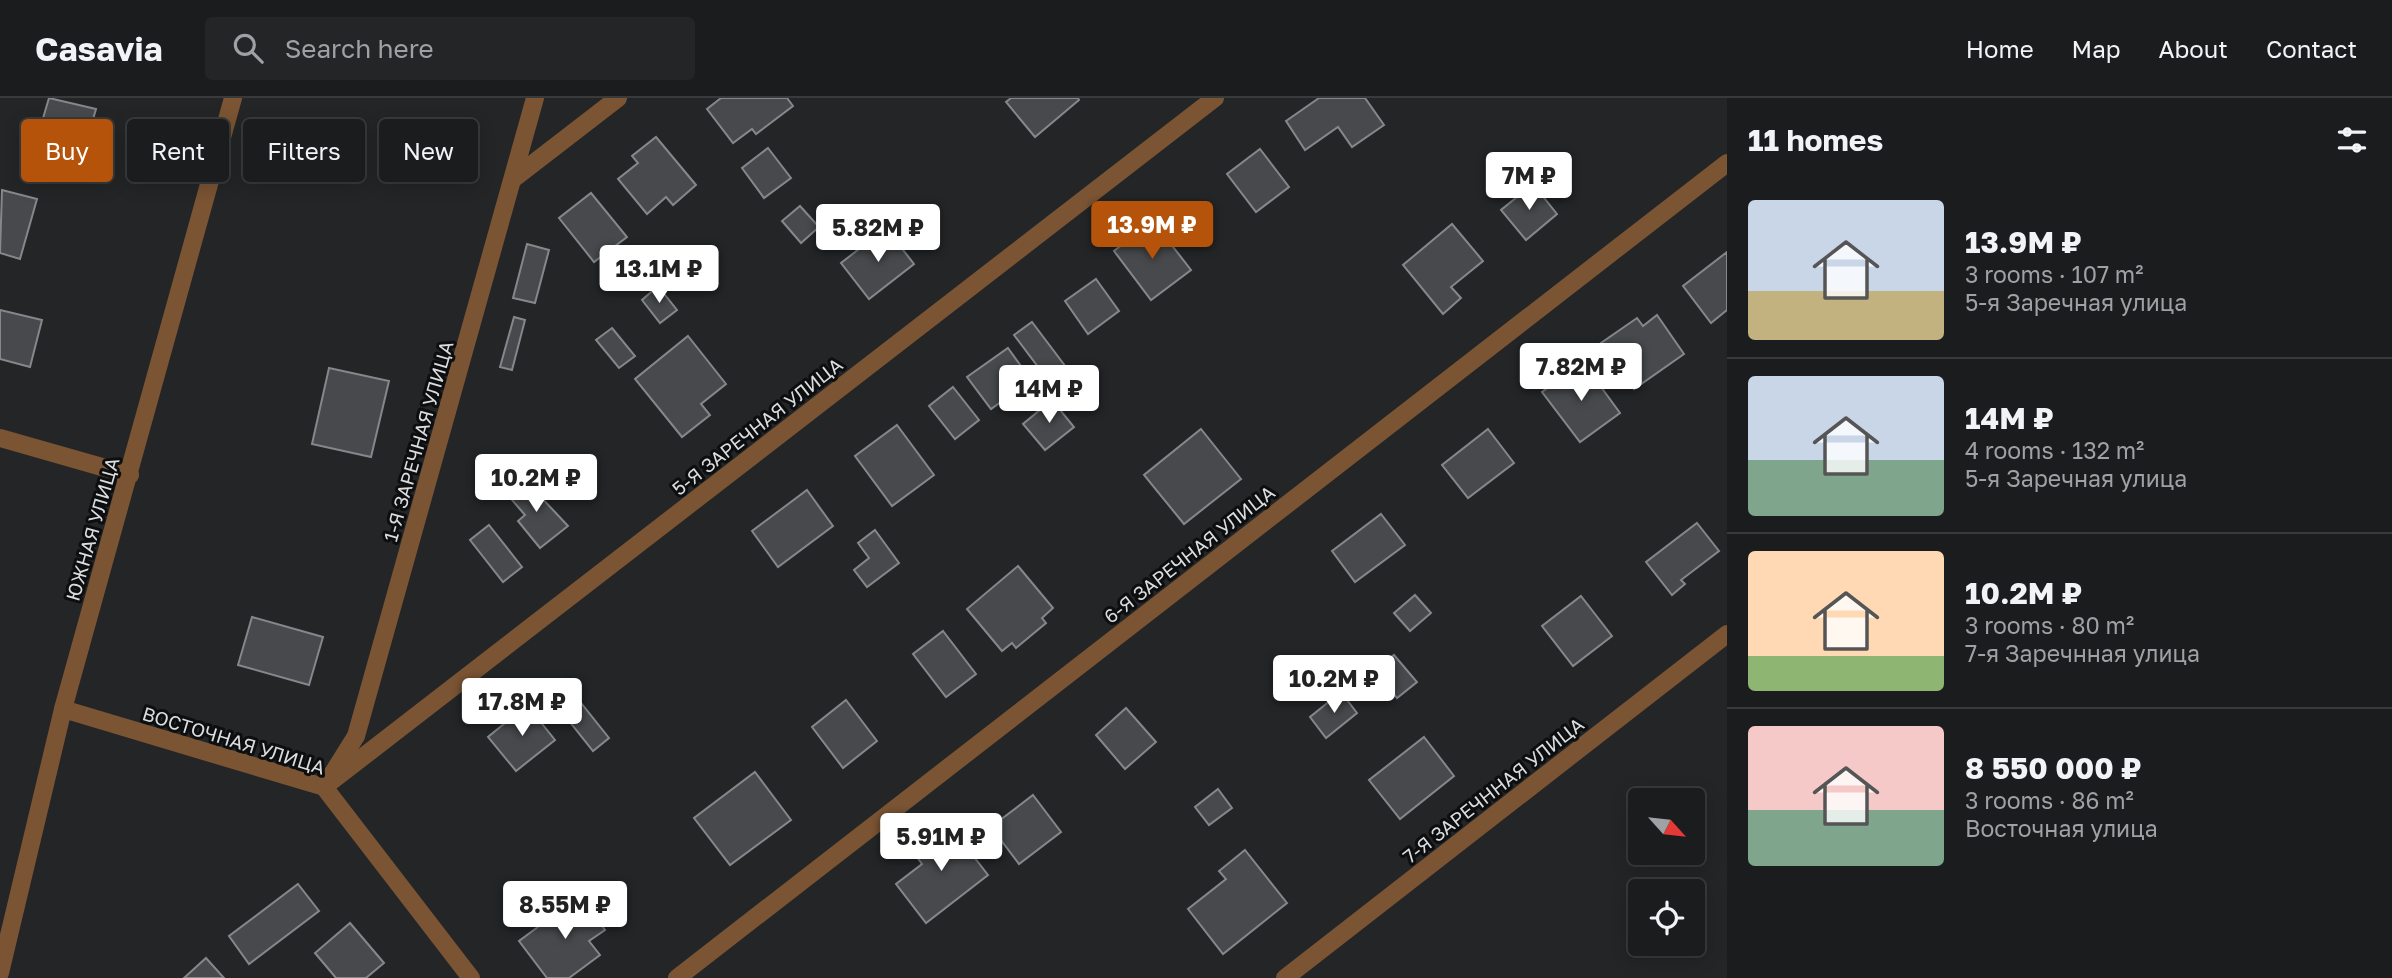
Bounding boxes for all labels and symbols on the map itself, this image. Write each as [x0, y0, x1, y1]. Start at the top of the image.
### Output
pin: 7M ₽ [1488, 152, 1570, 212]
pin: 13.9M ₽ [1087, 202, 1217, 261]
pin: 5.82M ₽ [813, 204, 943, 264]
pin: 13.1M ₽ [594, 246, 724, 305]
street label: 1-Я ЗАРЕЧНАЯ УЛИЦА [378, 338, 458, 544]
pin: 7.82M ₽ [1516, 344, 1646, 403]
street label: 5-Я ЗАРЕЧНАЯ УЛИЦА [667, 352, 847, 500]
pin: 14M ₽ [1000, 366, 1098, 425]
street label: ЮЖНАЯ УЛИЦА [61, 454, 124, 603]
pin: 10.2M ₽ [471, 454, 601, 514]
street label: 6-Я ЗАРЕЧНАЯ УЛИЦА [1099, 480, 1279, 628]
pin: 10.2M ₽ [1269, 656, 1399, 715]
pin: 17.8M ₽ [457, 678, 587, 738]
street label: ВОСТОЧНАЯ УЛИЦА [140, 701, 328, 779]
street label: 7-Я ЗАРЕЧННАЯ УЛИЦА [1398, 712, 1588, 868]
north arrow [1628, 788, 1704, 864]
pin: 5.91M ₽ [876, 814, 1006, 873]
pin: 8.55M ₽ [500, 882, 630, 941]

